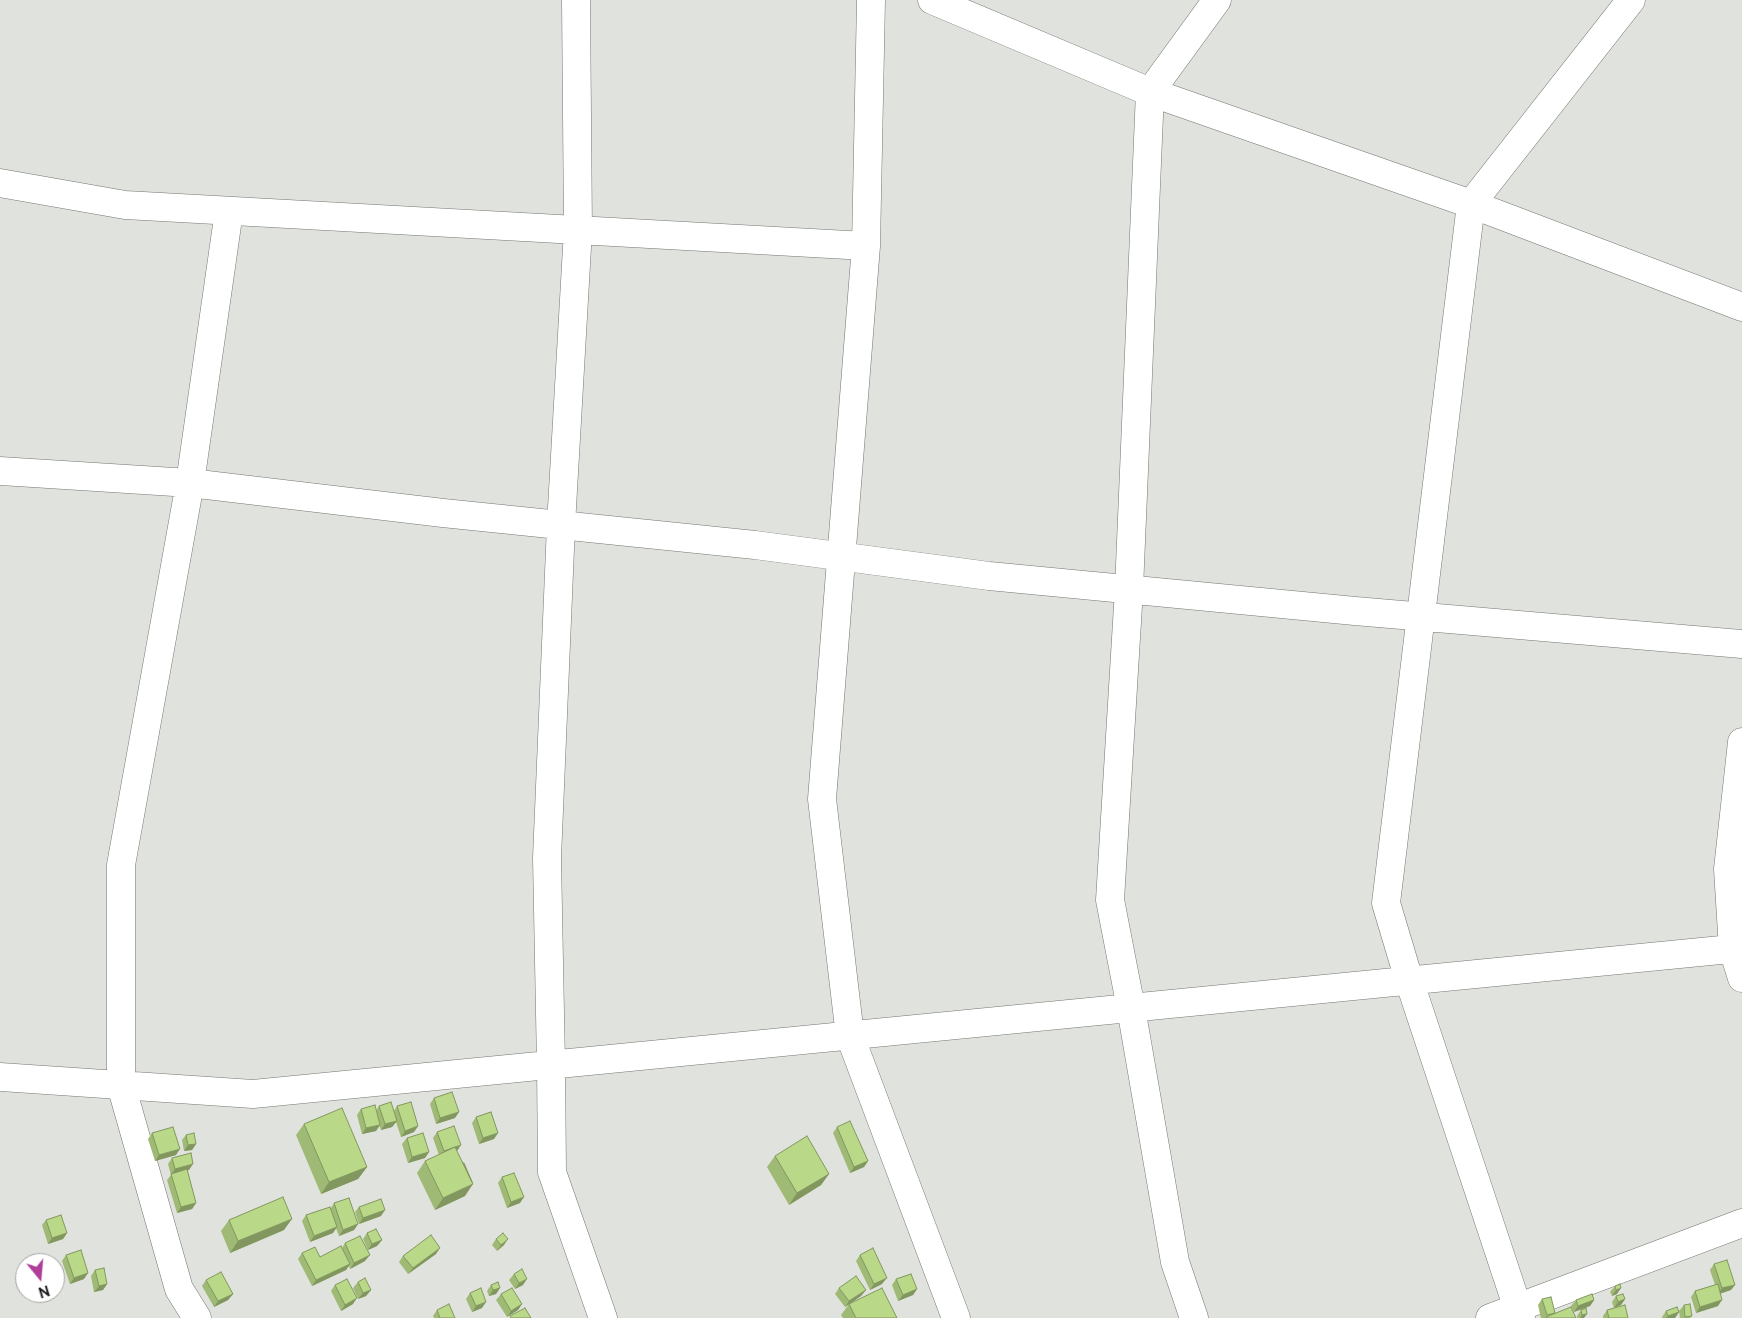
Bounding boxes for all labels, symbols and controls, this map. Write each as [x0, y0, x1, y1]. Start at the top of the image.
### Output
north arrow [15, 1253, 65, 1303]
text: N [37, 1282, 52, 1301]

